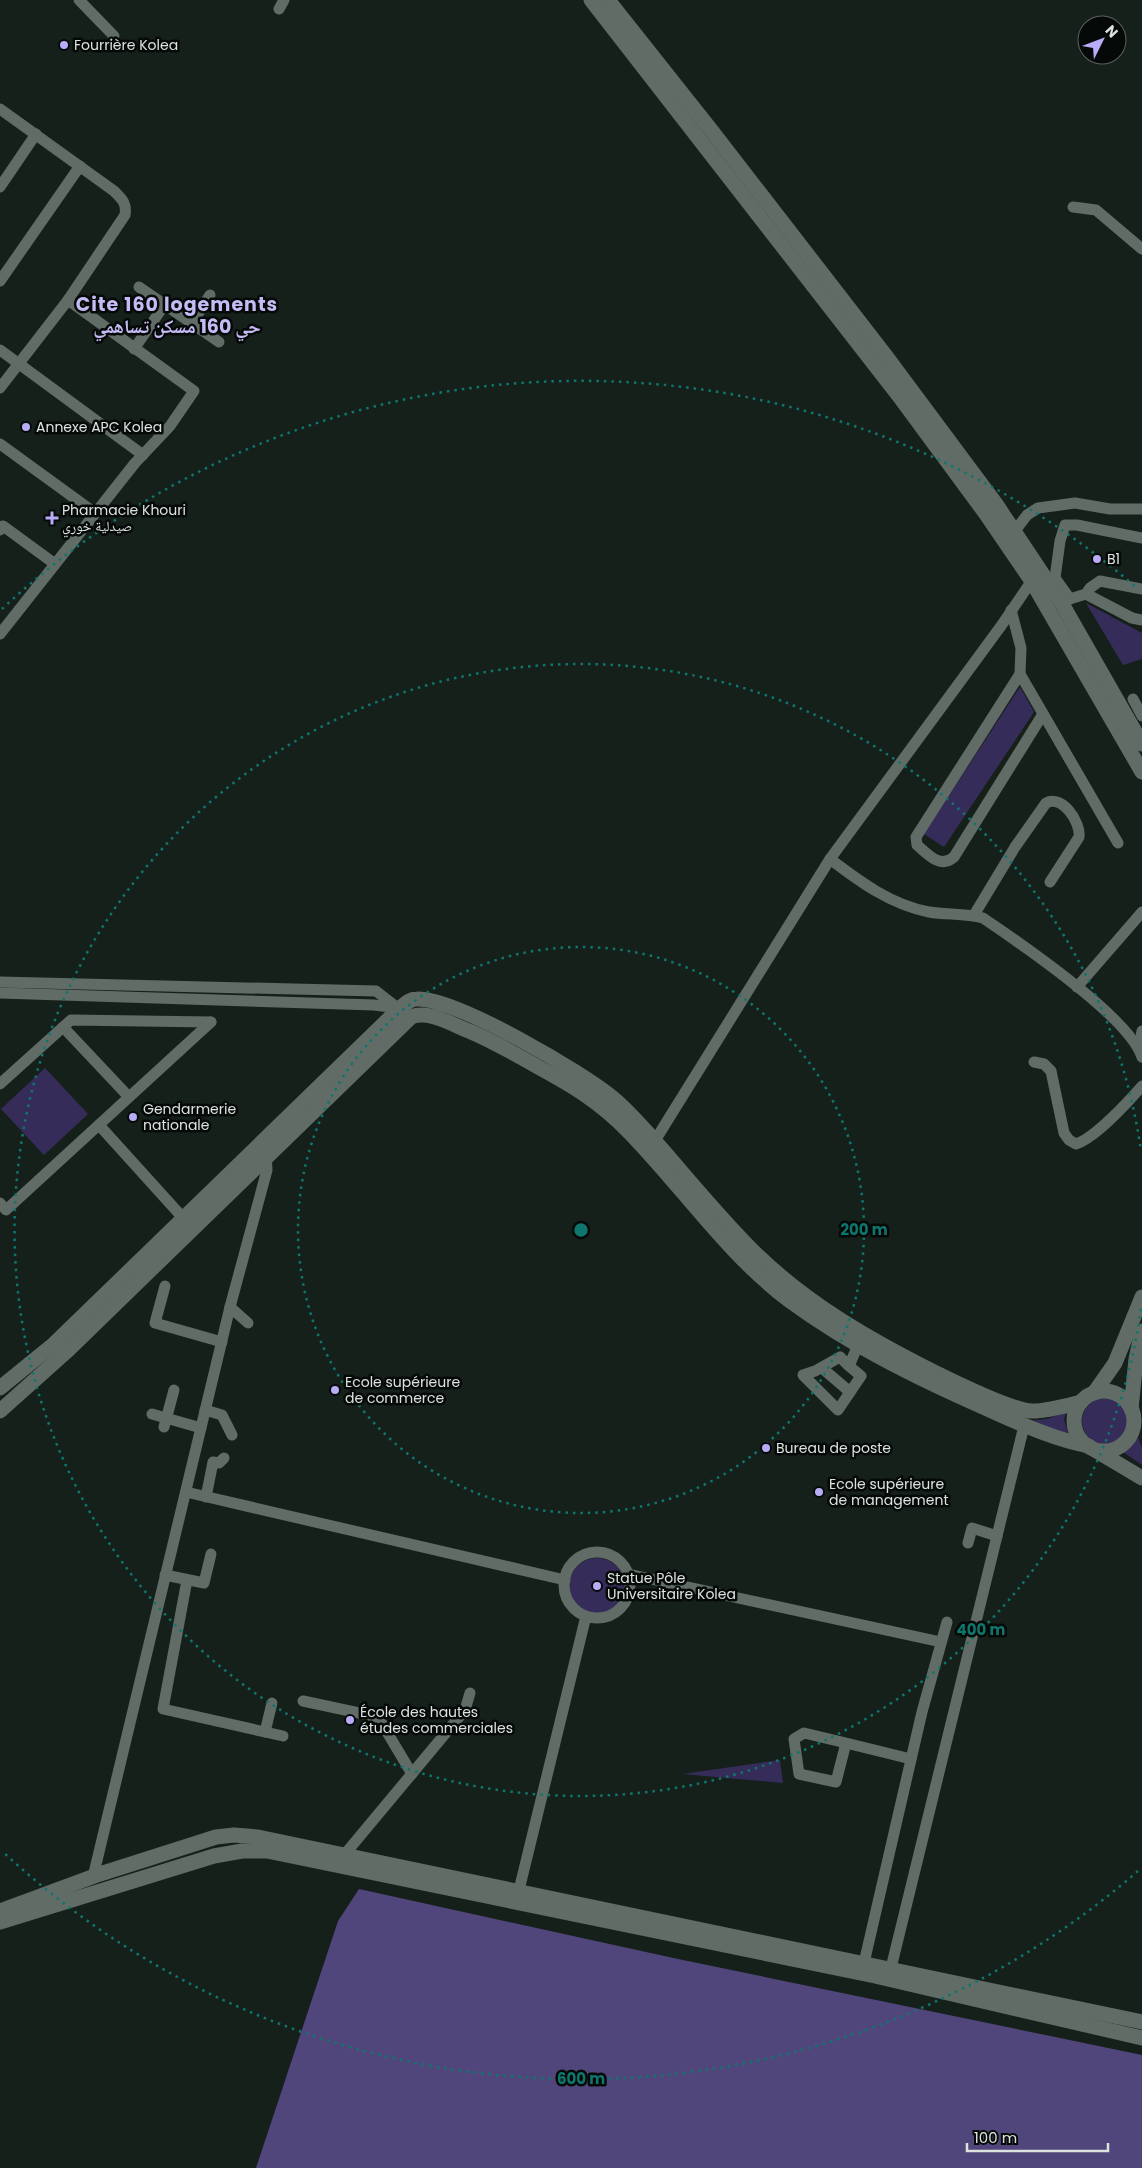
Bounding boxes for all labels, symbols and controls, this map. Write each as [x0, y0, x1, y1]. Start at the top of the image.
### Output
north arrow [1077, 15, 1127, 65]
text: N [1101, 21, 1123, 42]
place label: Fourrière Kolea [74, 35, 178, 55]
marker: Fourrière Kolea [58, 39, 70, 51]
district label: Cite 160 logements حي 160 مسكن تساهمي [76, 291, 278, 341]
place label: Annexe APC Kolea [36, 417, 162, 437]
marker: Annexe APC Kolea [20, 421, 32, 433]
place label: Pharmacie Khouri صيدلية خوري [62, 500, 186, 538]
marker: Pharmacie Khouri صيدلية خوري [46, 512, 58, 524]
place label: B1 [1107, 549, 1120, 569]
marker: B1 [1091, 553, 1103, 565]
place label: Gendarmerie nationale [143, 1099, 236, 1135]
marker: Gendarmerie nationale [127, 1111, 139, 1123]
text: 200 m [840, 1219, 888, 1240]
centre of rings [572, 1221, 590, 1239]
place label: Ecole supérieure de commerce [345, 1372, 460, 1408]
marker: Ecole supérieure de commerce [329, 1384, 341, 1396]
place label: Bureau de poste [776, 1438, 891, 1458]
marker: Bureau de poste [760, 1442, 772, 1454]
place label: Ecole supérieure de management [829, 1474, 949, 1510]
marker: Ecole supérieure de management [813, 1486, 825, 1498]
place label: Statue Pôle Universitaire Kolea [607, 1568, 736, 1604]
marker: Statue Pôle Universitaire Kolea [591, 1580, 603, 1592]
text: 400 m [957, 1619, 1006, 1640]
place label: École des hautes études commerciales [360, 1702, 513, 1738]
marker: École des hautes études commerciales [344, 1714, 356, 1726]
text: 600 m [557, 2068, 605, 2089]
scale bar [967, 2120, 1108, 2152]
text: 100 m [974, 2127, 1017, 2148]

